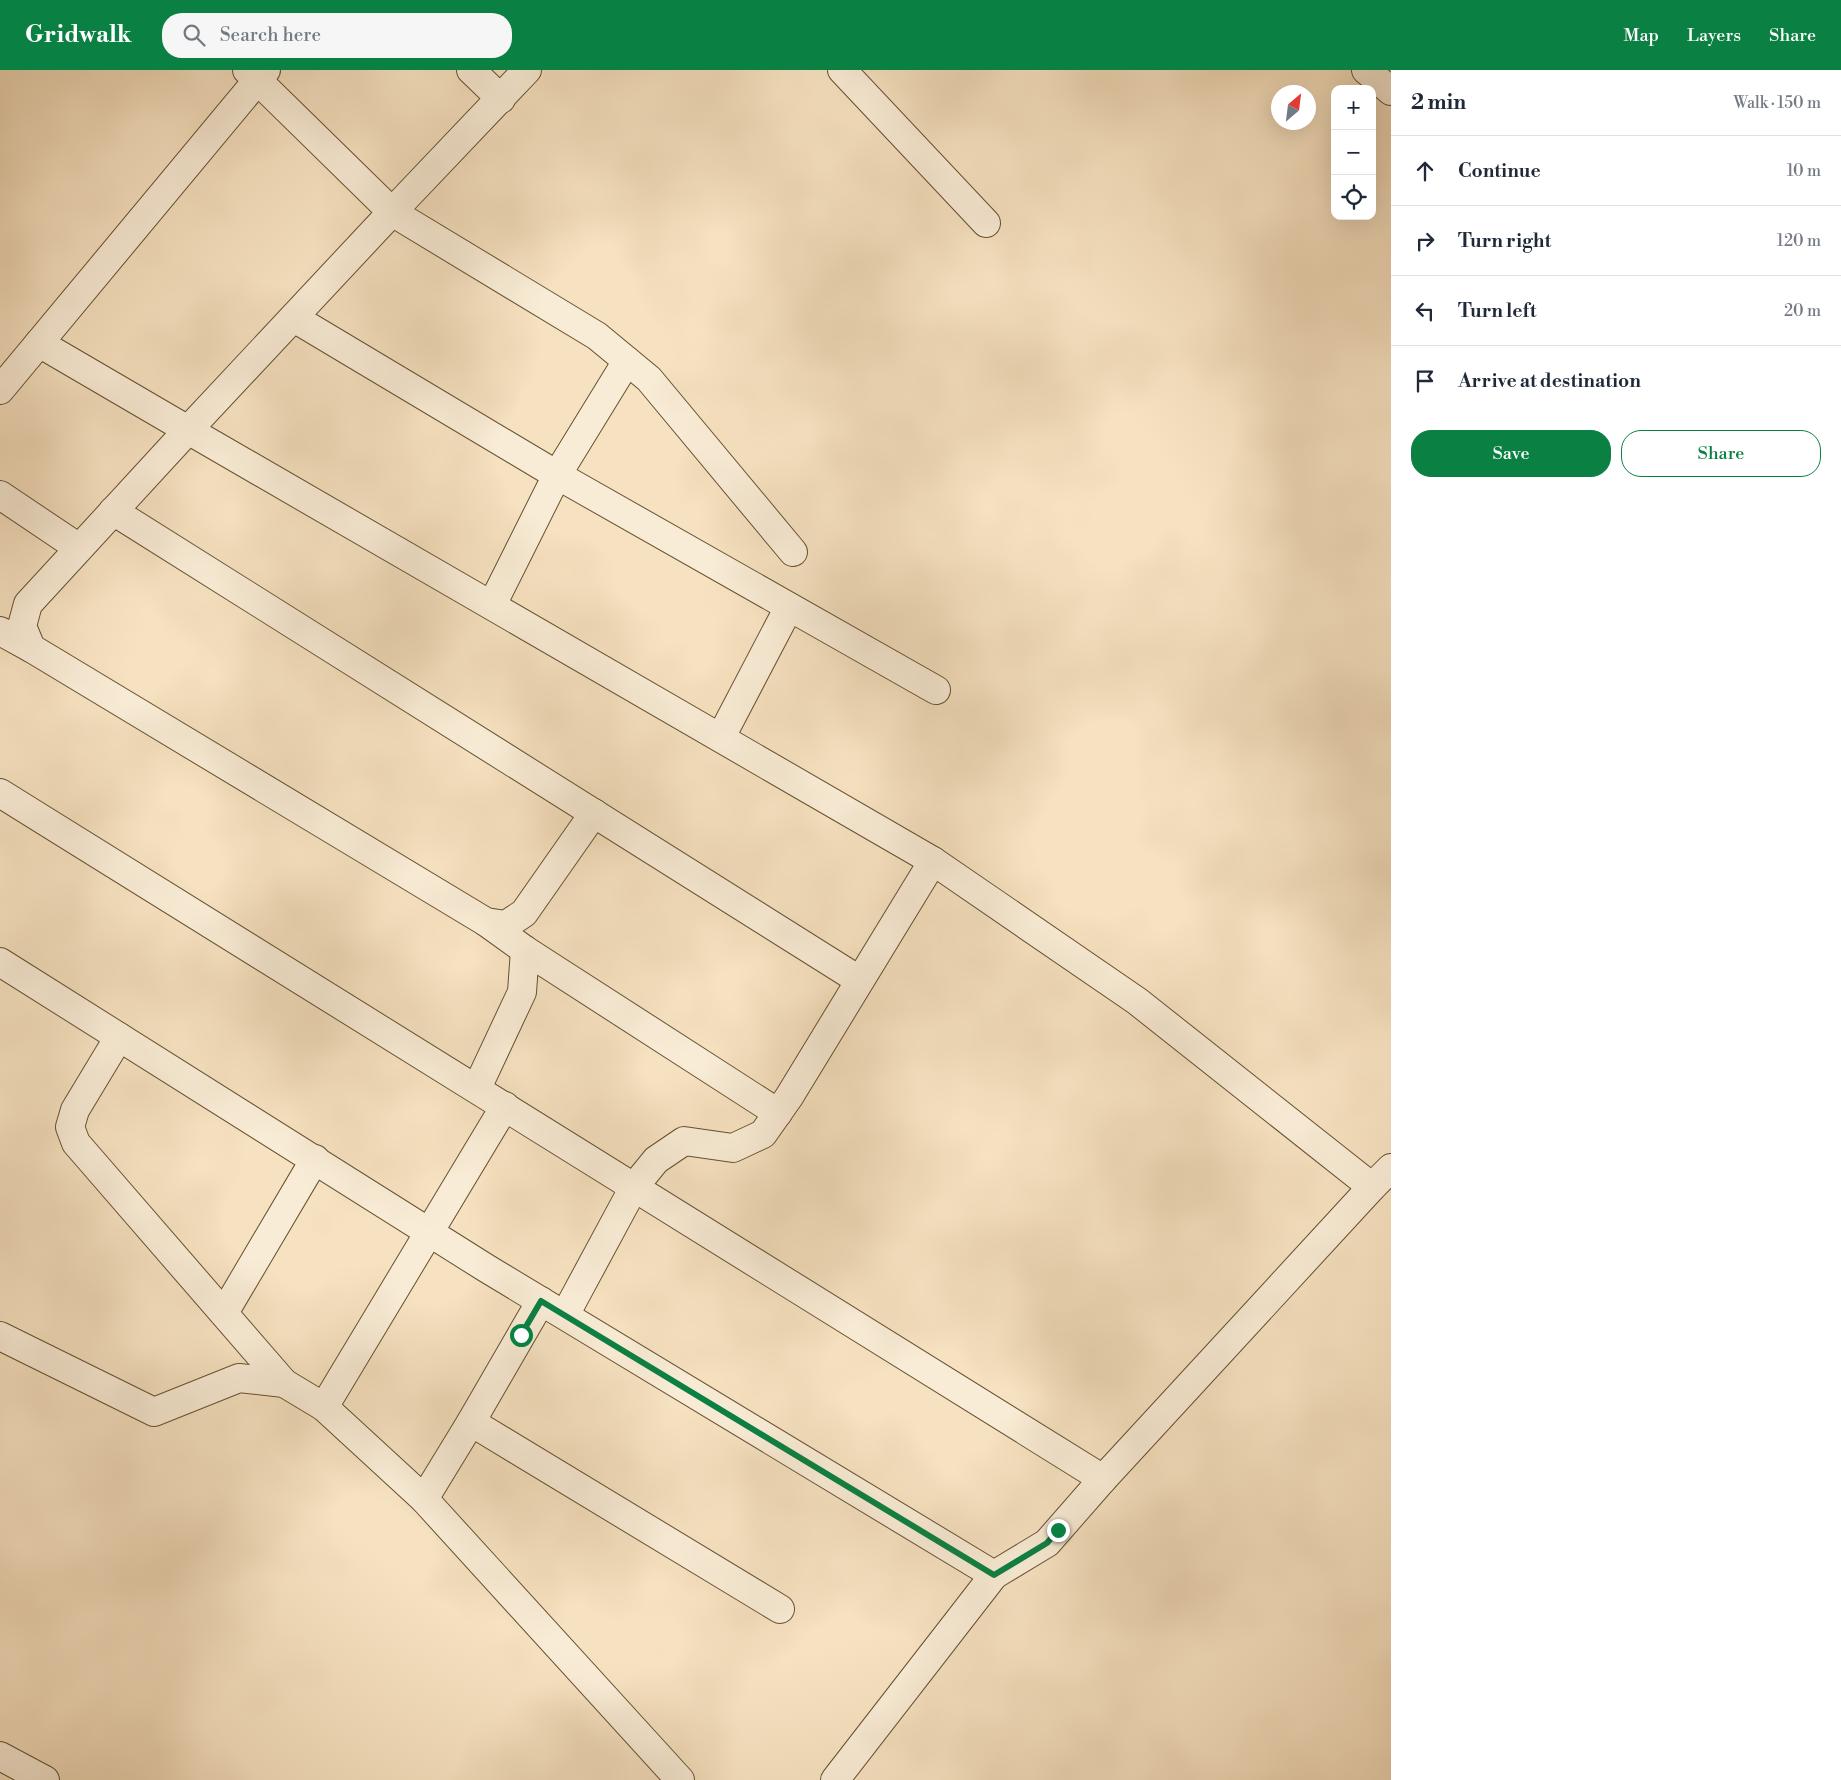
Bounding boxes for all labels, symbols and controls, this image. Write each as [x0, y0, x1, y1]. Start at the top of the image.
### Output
search box [162, 13, 512, 58]
text: Gridwalk [25, 20, 132, 50]
icon: search [180, 21, 208, 49]
text: Search here [220, 23, 321, 47]
text: Map [1624, 24, 1659, 47]
text: Layers [1687, 24, 1741, 47]
text: Share [1769, 24, 1816, 47]
north arrow [1271, 85, 1316, 130]
map controls [1331, 85, 1376, 220]
button: + [1331, 85, 1376, 130]
text: 2 min [1411, 90, 1466, 116]
text: Walk · 150 m [1733, 93, 1821, 113]
button: − [1331, 130, 1376, 175]
icon: ahead [1411, 157, 1439, 185]
text: Continue [1458, 159, 1541, 183]
text: 10 m [1787, 161, 1821, 181]
button: locate [1331, 175, 1376, 220]
icon: right [1411, 227, 1439, 255]
text: Turn right [1458, 229, 1551, 253]
text: 120 m [1777, 231, 1821, 251]
icon: left [1411, 297, 1439, 325]
text: Turn left [1458, 299, 1537, 323]
text: 20 m [1784, 301, 1821, 321]
icon: arrive [1411, 367, 1439, 395]
text: Arrive at destination [1458, 369, 1641, 393]
button: Save [1411, 430, 1611, 477]
button: Share [1621, 430, 1821, 477]
route start [510, 1324, 533, 1347]
route end [1047, 1519, 1070, 1542]

